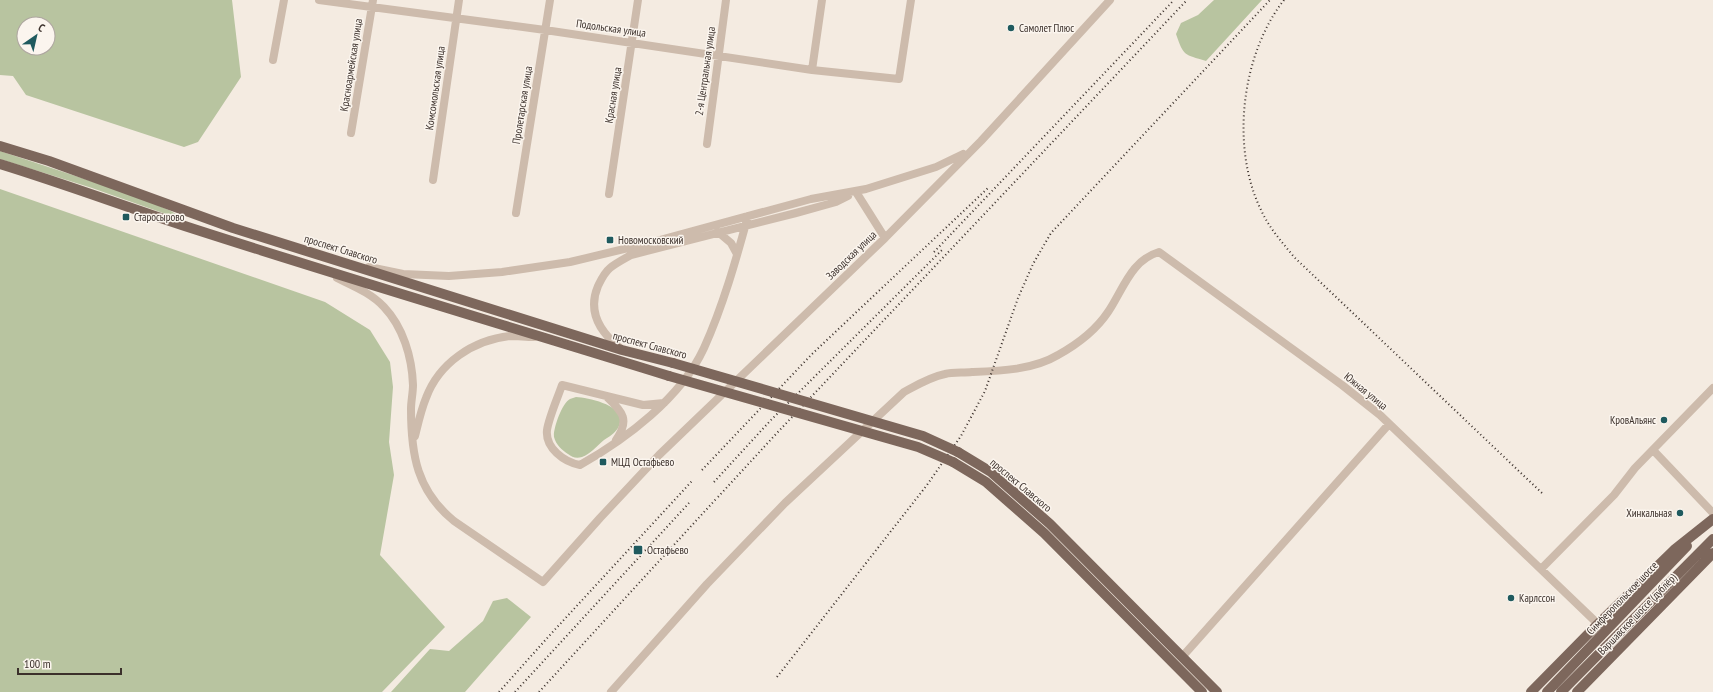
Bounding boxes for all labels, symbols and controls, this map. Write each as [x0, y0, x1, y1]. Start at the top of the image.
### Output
north arrow [16, 16, 56, 56]
street label: Подольская улица [575, 16, 647, 40]
street label: Красноармейская улица [337, 17, 365, 113]
text: С [36, 20, 48, 35]
place label: Самолет Плюс [1019, 21, 1074, 35]
marker: Самолет Плюс [1006, 23, 1016, 33]
street label: 2-я Центральная улица [692, 26, 718, 116]
street label: Комсомольская улица [422, 45, 448, 131]
street label: Пролетарская улица [509, 65, 535, 145]
street label: Красная улица [602, 66, 624, 124]
place label: Старосырово [134, 210, 185, 224]
marker: Старосырово [121, 212, 131, 222]
street label: Заводская улица [823, 227, 879, 283]
street label: проспект Славского [303, 231, 380, 267]
place label: Новомосковский [618, 233, 684, 247]
marker: Новомосковский [605, 235, 615, 245]
street label: проспект Славского [611, 328, 689, 362]
street label: Южная улица [1341, 369, 1391, 413]
place label: КровАльянс [1610, 413, 1656, 427]
marker: КровАльянс [1659, 415, 1669, 425]
place label: МЦД Остафьево [611, 455, 674, 469]
street label: проспект Славского [987, 455, 1055, 515]
marker: МЦД Остафьево [598, 457, 608, 467]
place label: Хинкальная [1626, 506, 1672, 520]
marker: Хинкальная [1675, 508, 1685, 518]
place label: Остафьево [647, 543, 689, 557]
marker: Остафьево [632, 544, 644, 556]
street label: Симферопольское шоссе [1583, 558, 1661, 638]
street label: Варшавское шоссе (дублёр) [1595, 570, 1680, 658]
place label: Карлссон [1519, 591, 1555, 605]
marker: Карлссон [1506, 593, 1516, 603]
scale bar [18, 650, 121, 676]
text: 100 m [24, 656, 51, 671]

